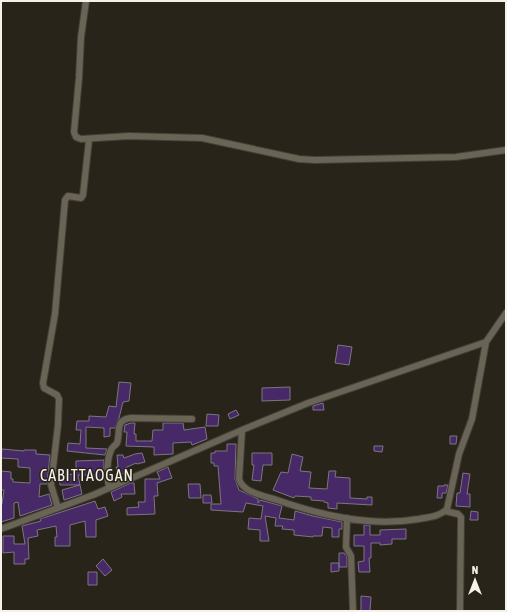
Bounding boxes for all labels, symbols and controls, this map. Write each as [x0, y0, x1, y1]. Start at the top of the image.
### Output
district label: CABITTAOGAN [40, 466, 134, 484]
north arrow [455, 560, 495, 600]
text: N [472, 564, 478, 576]

